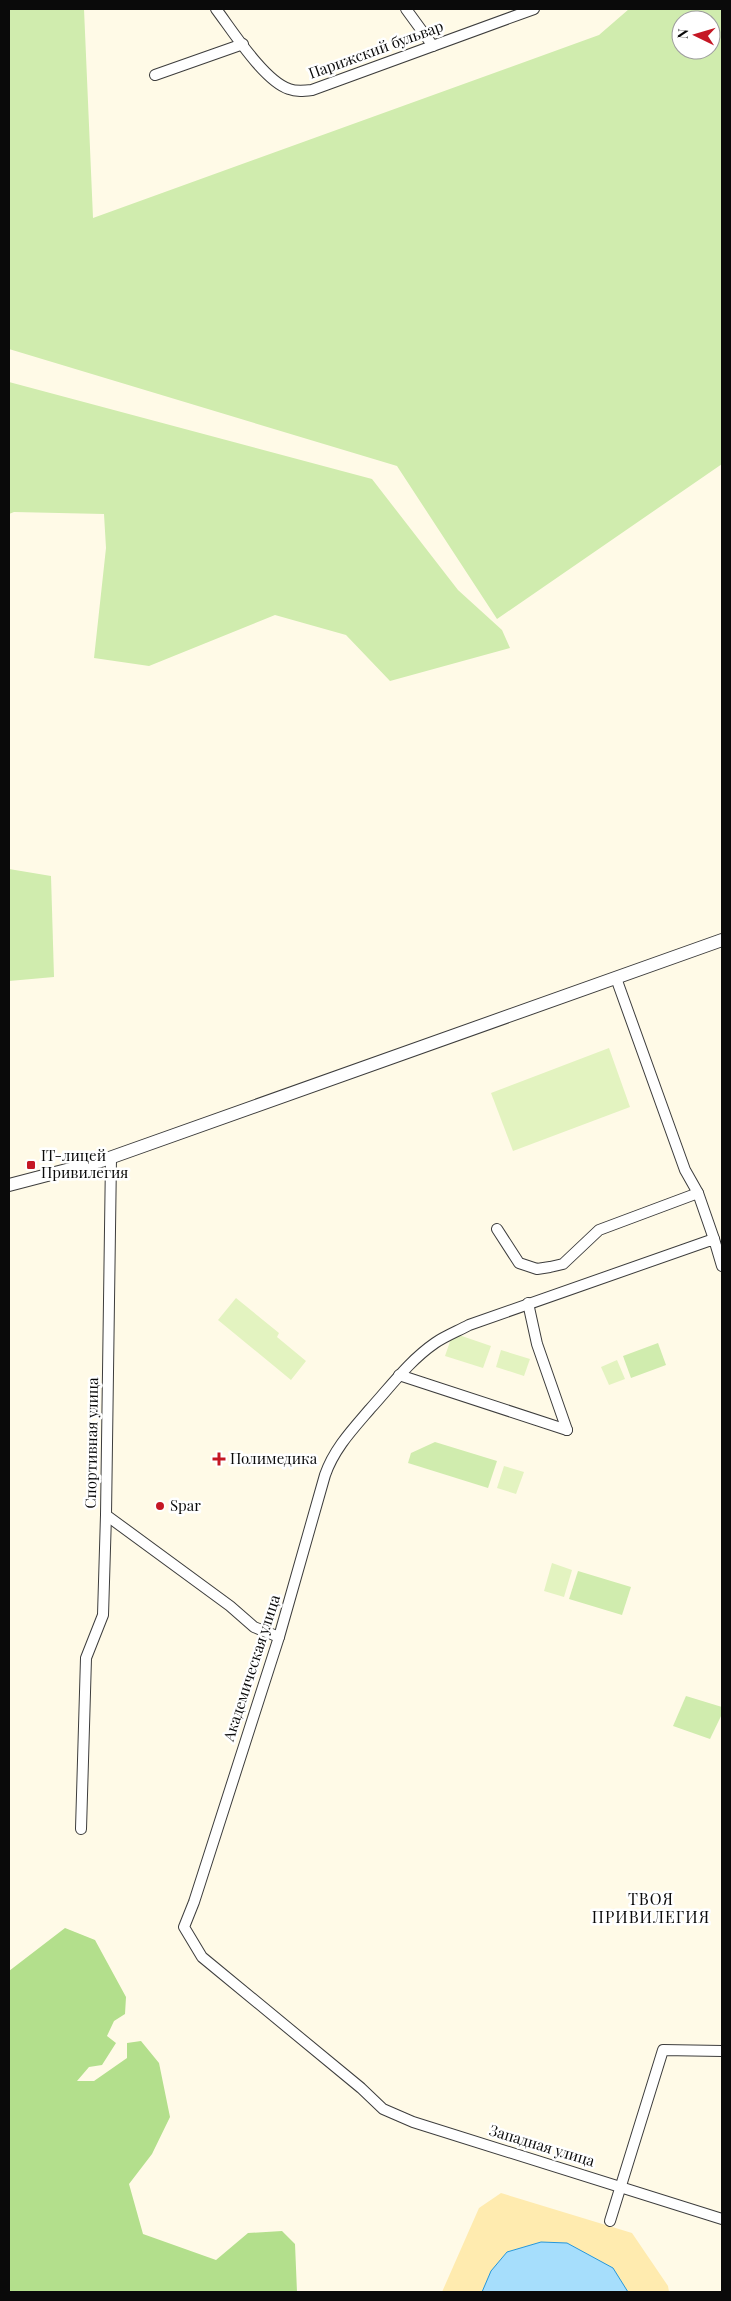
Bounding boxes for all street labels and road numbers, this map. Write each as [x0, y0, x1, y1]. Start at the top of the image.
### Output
street label: Парижский бульвар [305, 15, 446, 83]
street label: Спортивная улица [80, 1377, 102, 1509]
street label: Академическая улица [218, 1591, 284, 1744]
street label: Западная улица [487, 2120, 598, 2171]

